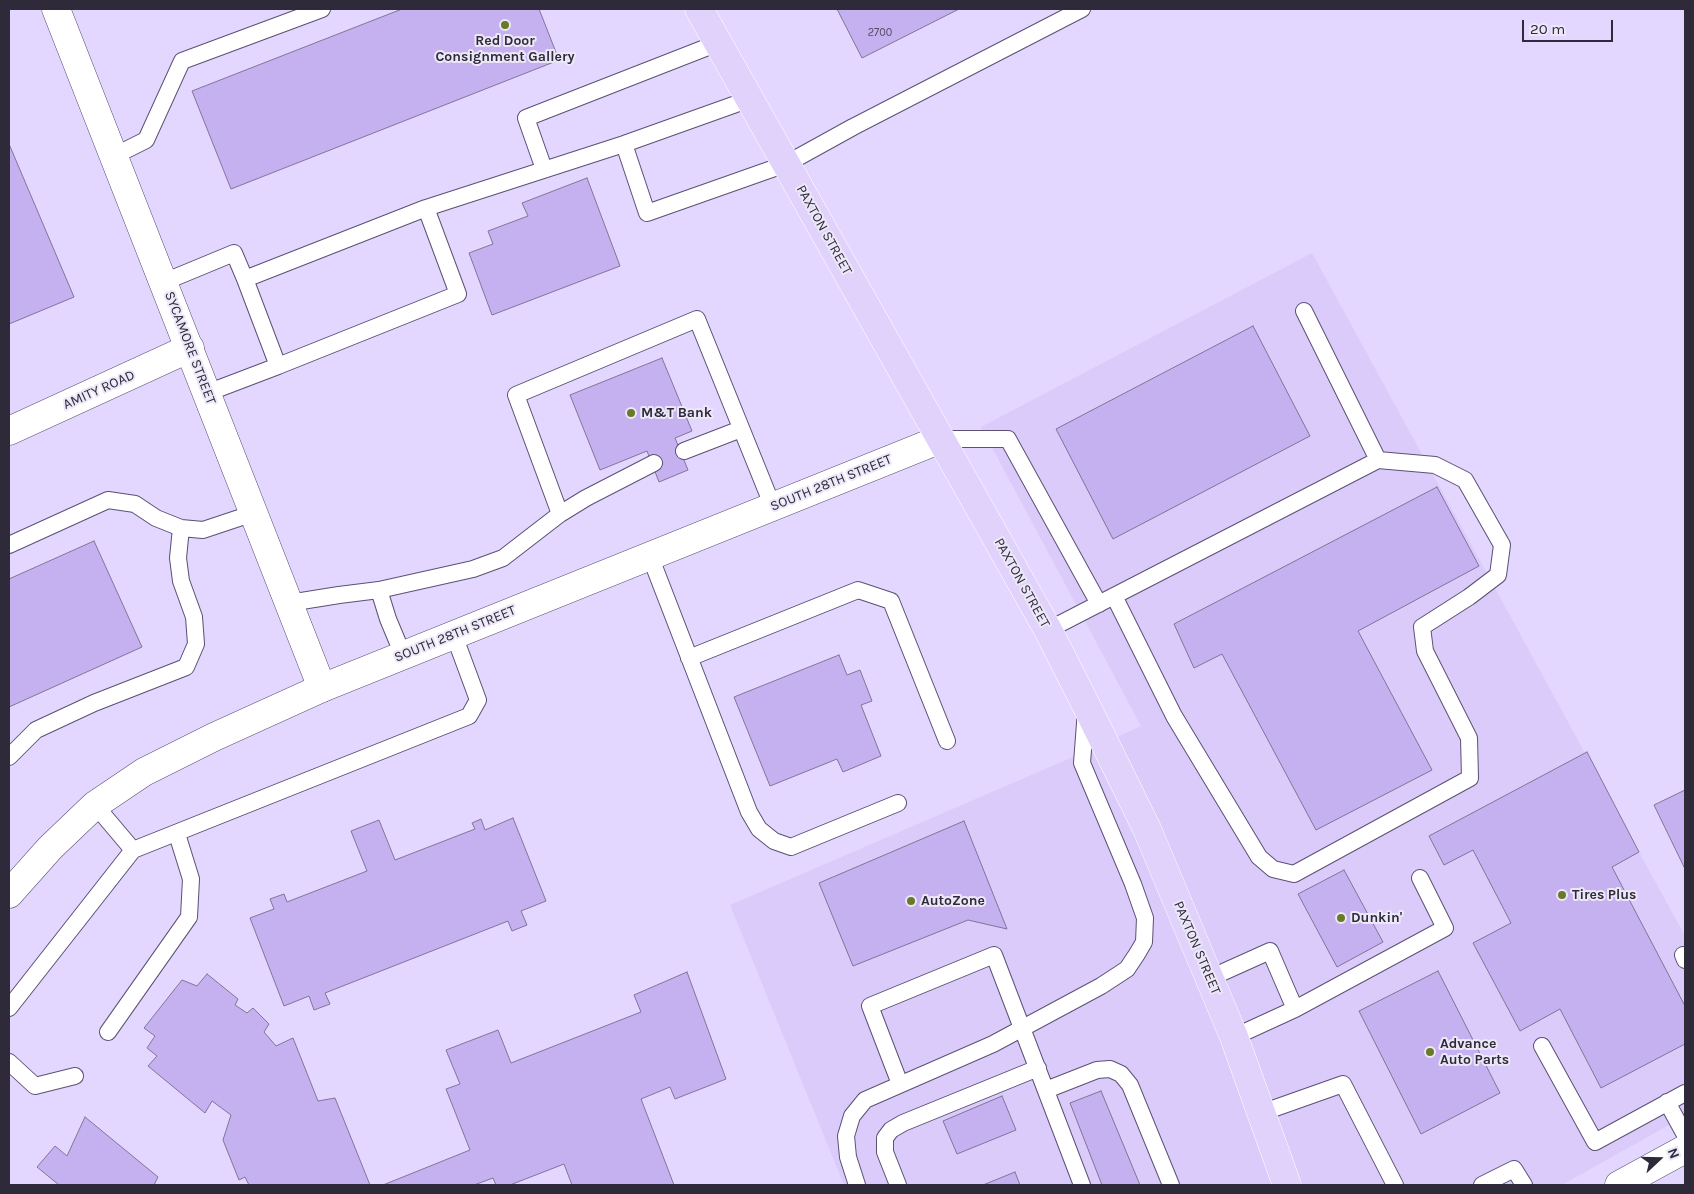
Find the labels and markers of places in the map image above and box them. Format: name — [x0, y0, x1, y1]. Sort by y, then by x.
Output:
marker: Red Door Consignment Gallery — [499, 19, 511, 31]
place label: Red Door Consignment Gallery — [435, 33, 575, 65]
place label: M&T Bank — [641, 405, 712, 421]
marker: M&T Bank — [625, 407, 637, 419]
place label: Tires Plus — [1572, 887, 1636, 903]
marker: Tires Plus — [1556, 889, 1568, 901]
place label: AutoZone — [921, 893, 985, 909]
marker: AutoZone — [905, 895, 917, 907]
place label: Dunkin' — [1351, 910, 1402, 926]
marker: Dunkin' — [1335, 912, 1347, 924]
place label: Advance Auto Parts — [1440, 1036, 1509, 1068]
marker: Advance Auto Parts — [1424, 1046, 1436, 1058]

